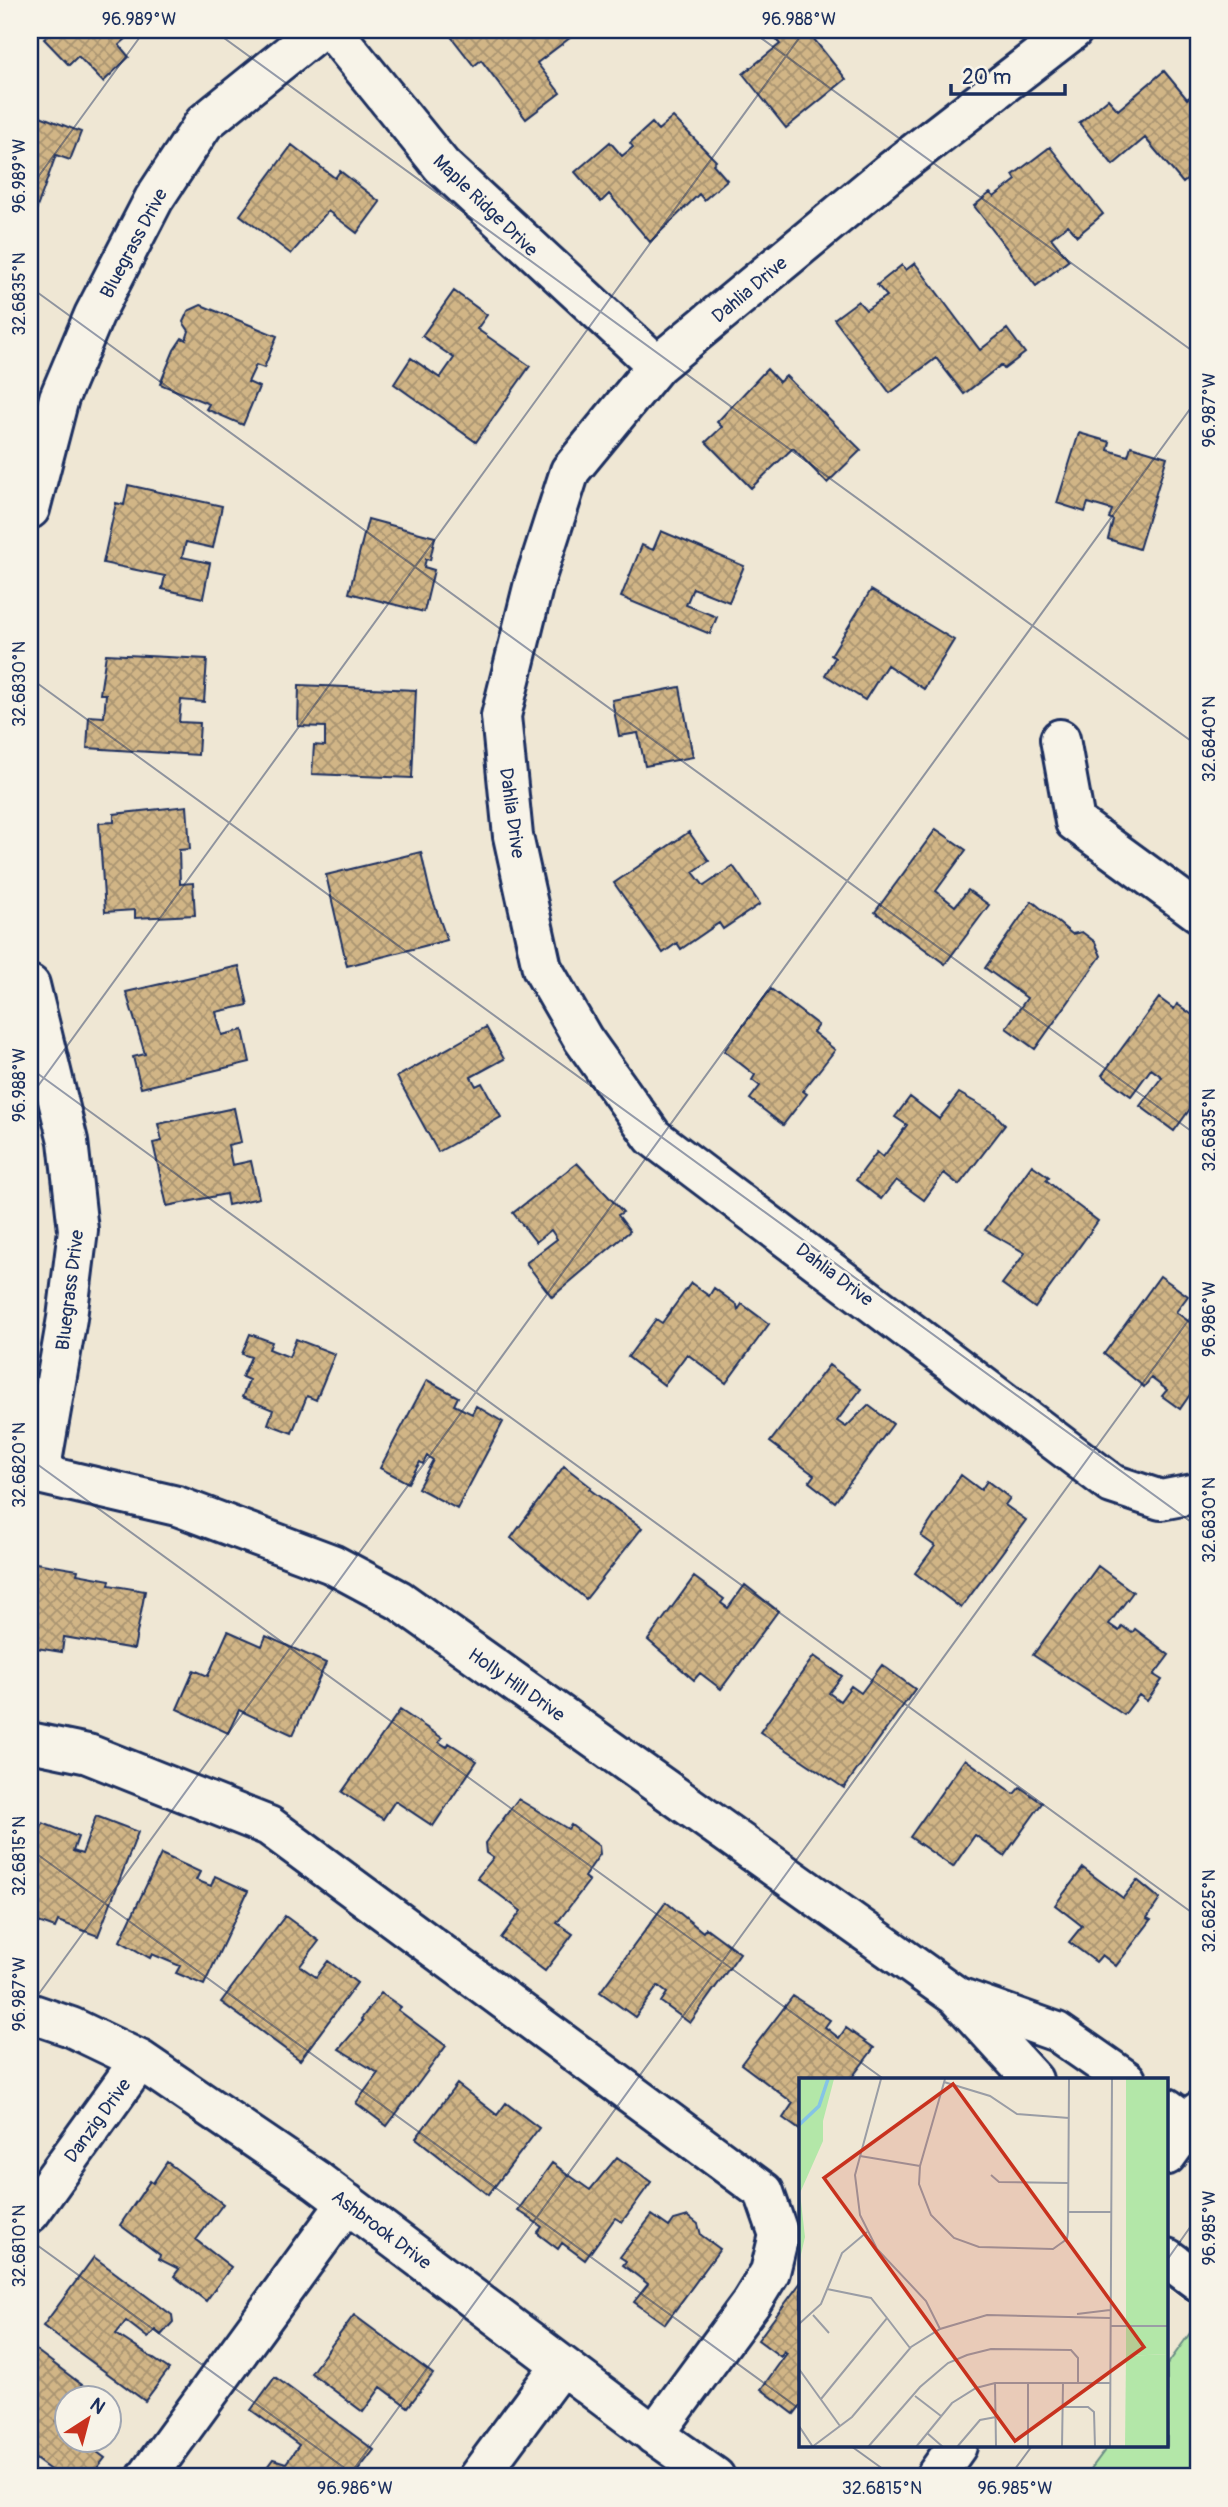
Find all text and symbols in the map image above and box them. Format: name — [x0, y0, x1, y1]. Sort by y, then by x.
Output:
text: 96.989°W — [102, 8, 176, 31]
text: 96.988°W — [762, 8, 836, 31]
scale bar — [951, 52, 1065, 96]
text: 20 m — [962, 64, 1011, 91]
text: 96.989°W — [8, 139, 31, 213]
street label: Maple Ridge Drive — [428, 150, 543, 262]
street label: Bluegrass Drive — [95, 184, 173, 303]
street label: Dahlia Drive — [707, 251, 793, 328]
text: 32.6835°N — [8, 252, 31, 336]
text: 96.987°W — [1198, 373, 1221, 447]
text: 32.6830°N — [8, 641, 31, 727]
text: 32.6840°N — [1198, 696, 1221, 782]
street label: Dahlia Drive — [494, 766, 530, 861]
text: 96.988°W — [8, 1048, 31, 1122]
text: 32.6835°N — [1198, 1088, 1221, 1172]
street label: Bluegrass Drive — [51, 1228, 89, 1352]
street label: Dahlia Drive — [791, 1238, 878, 1312]
text: 96.986°W — [1198, 1281, 1221, 1357]
text: 32.6820°N — [8, 1422, 31, 1508]
text: 32.6830°N — [1198, 1477, 1221, 1563]
street label: Holly Hill Drive — [463, 1643, 570, 1727]
text: 32.6815°N — [8, 1816, 31, 1896]
text: 32.6825°N — [1198, 1869, 1221, 1953]
text: 96.987°W — [8, 1957, 31, 2031]
street label: Danzig Drive — [59, 2073, 137, 2167]
inset map — [799, 2078, 1168, 2448]
street label: Ashbrook Drive — [327, 2185, 436, 2275]
text: 96.985°W — [1198, 2190, 1221, 2266]
text: 32.6810°N — [8, 2205, 31, 2287]
north arrow — [52, 2384, 122, 2454]
text: N — [85, 2393, 110, 2420]
text: 96.986°W — [317, 2477, 393, 2500]
text: 32.6815°N — [842, 2477, 922, 2500]
text: 96.985°W — [977, 2477, 1053, 2500]

